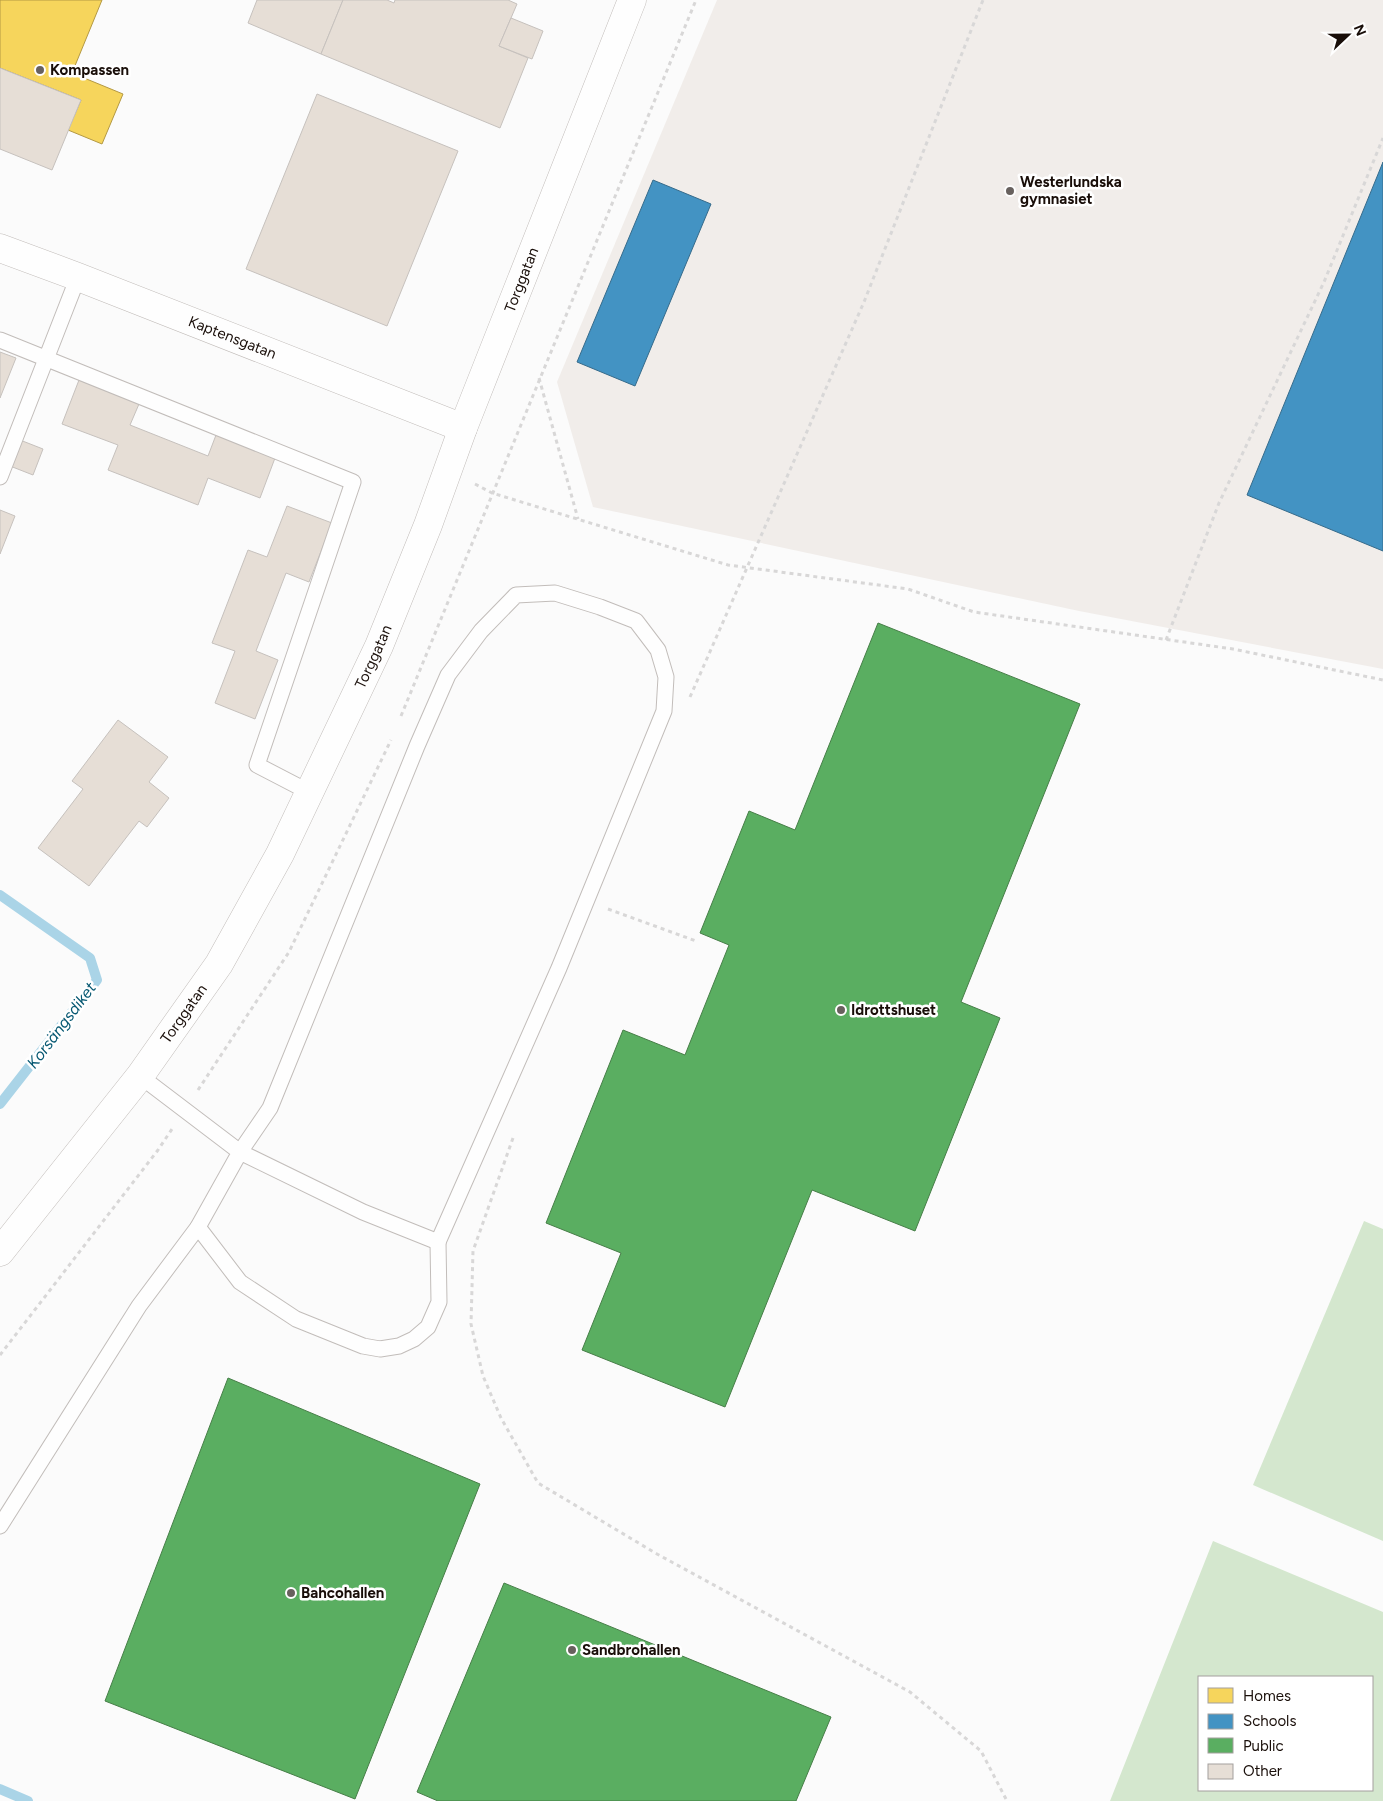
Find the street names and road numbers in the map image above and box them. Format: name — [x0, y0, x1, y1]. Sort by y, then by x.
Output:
street label: Torggatan — [501, 245, 542, 315]
street label: Kaptensgatan — [186, 312, 279, 363]
street label: Torggatan — [351, 622, 396, 692]
street label: Torggatan — [157, 981, 211, 1047]

